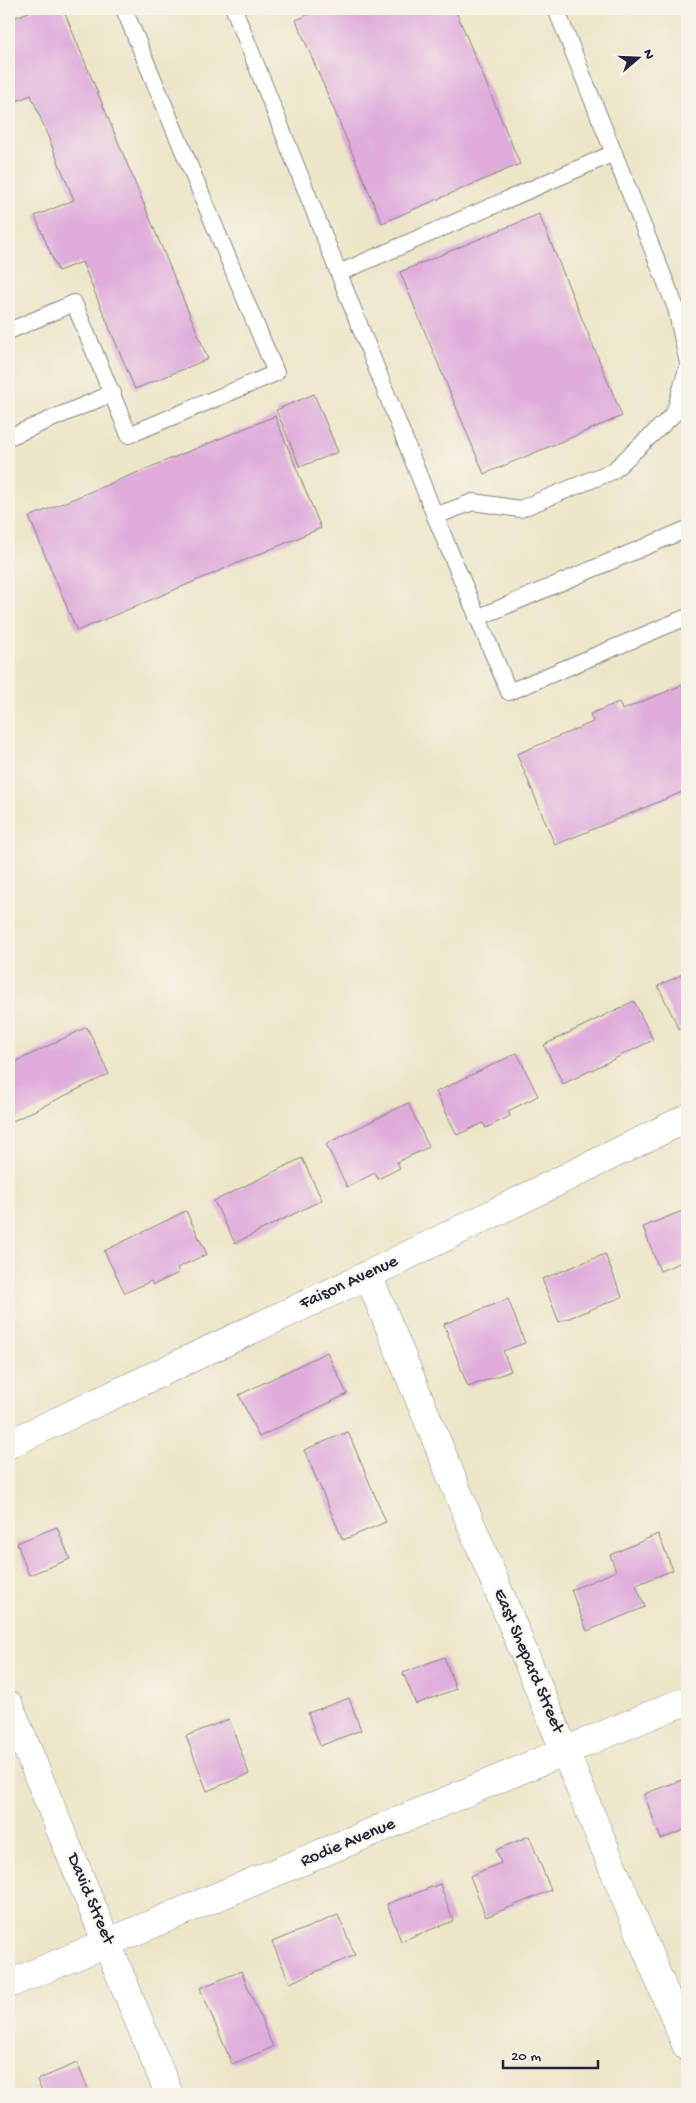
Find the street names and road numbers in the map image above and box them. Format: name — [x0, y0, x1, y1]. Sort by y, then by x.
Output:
street label: Faison Avenue — [296, 1251, 402, 1315]
street label: East Shepard Street — [488, 1586, 569, 1738]
street label: Rodie Avenue — [297, 1813, 399, 1872]
street label: David Street — [61, 1850, 119, 1949]

